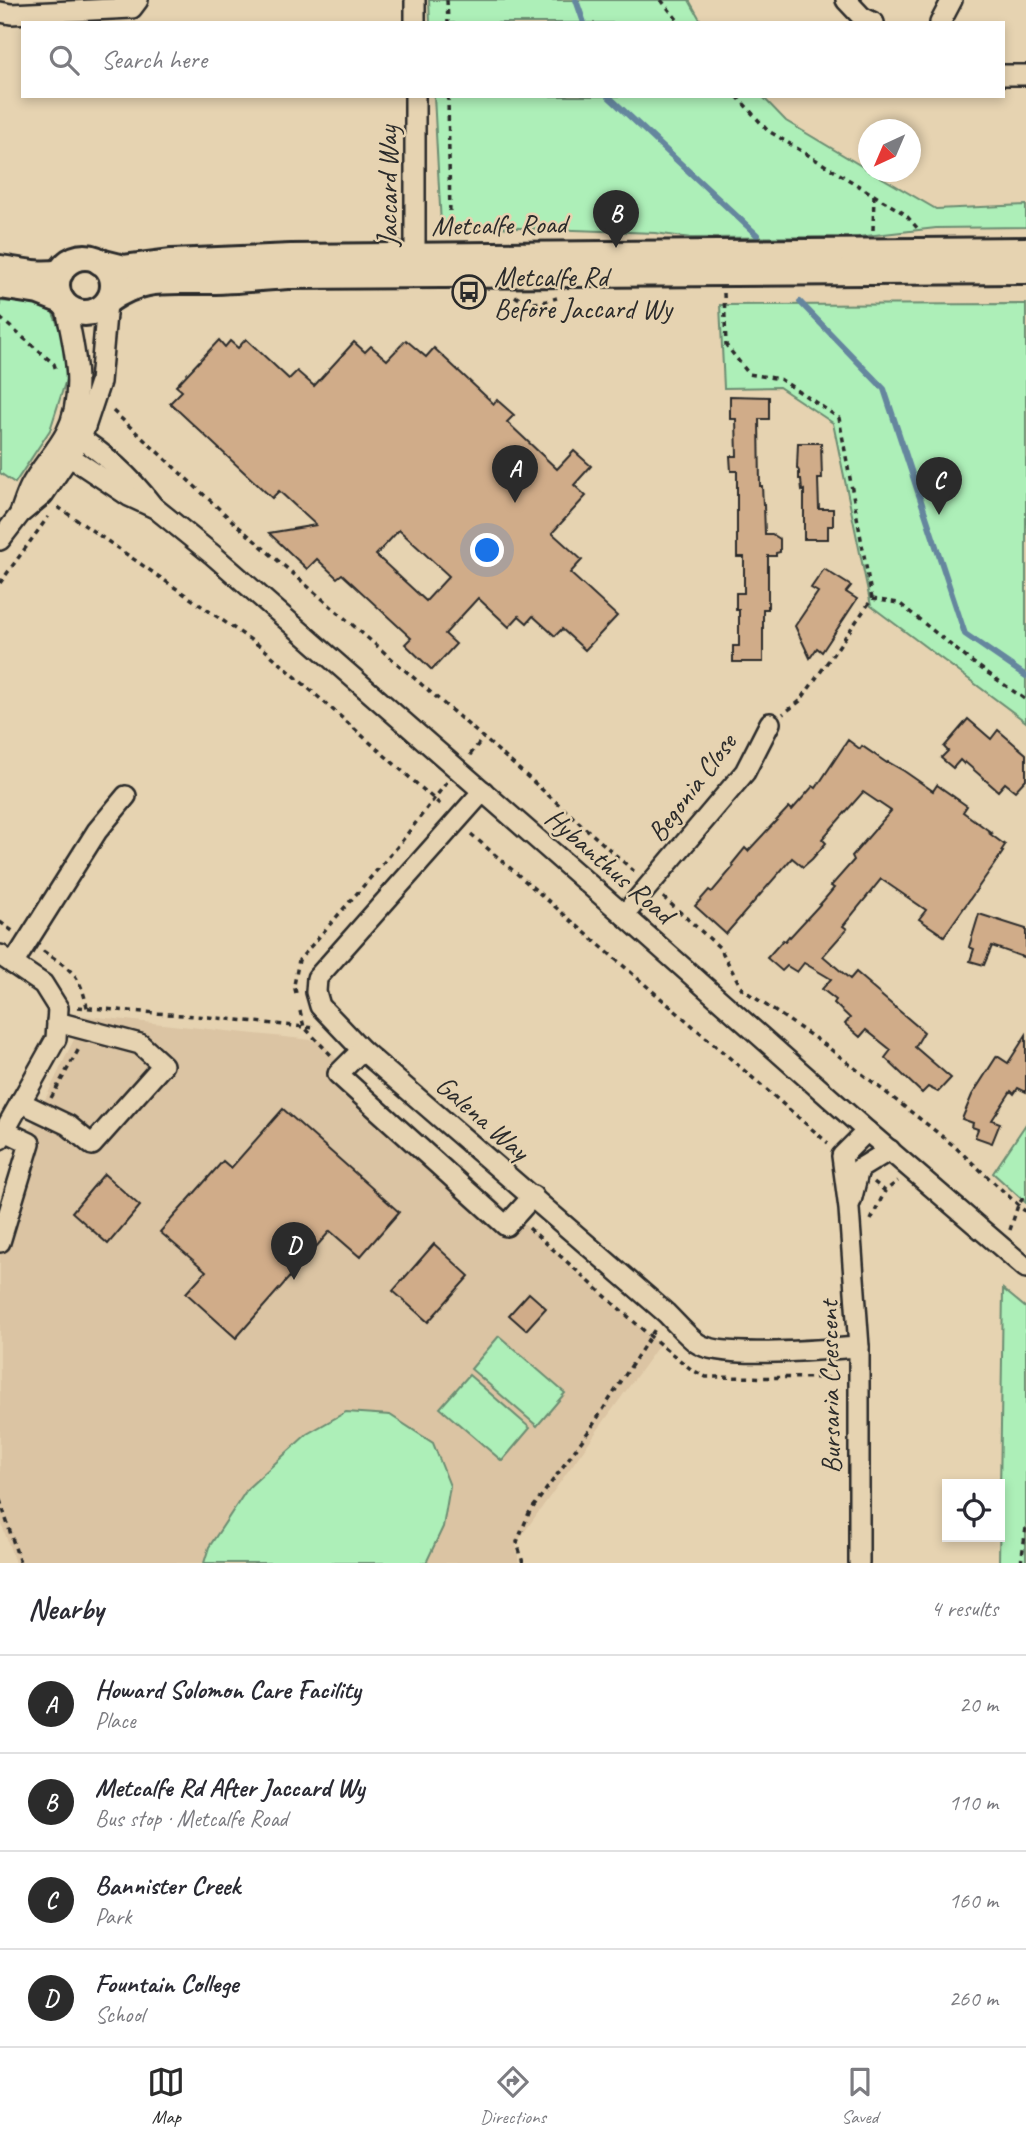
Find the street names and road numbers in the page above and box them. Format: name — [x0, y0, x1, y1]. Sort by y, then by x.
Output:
street label: Jaccard Way — [370, 123, 405, 248]
street label: Metcalfe Road — [431, 206, 571, 243]
street label: Begonia Close — [639, 725, 745, 848]
street label: Hybanthus Road — [538, 800, 684, 933]
street label: Galena Way — [429, 1067, 538, 1169]
street label: Bursaria Crescent — [810, 1297, 849, 1474]

